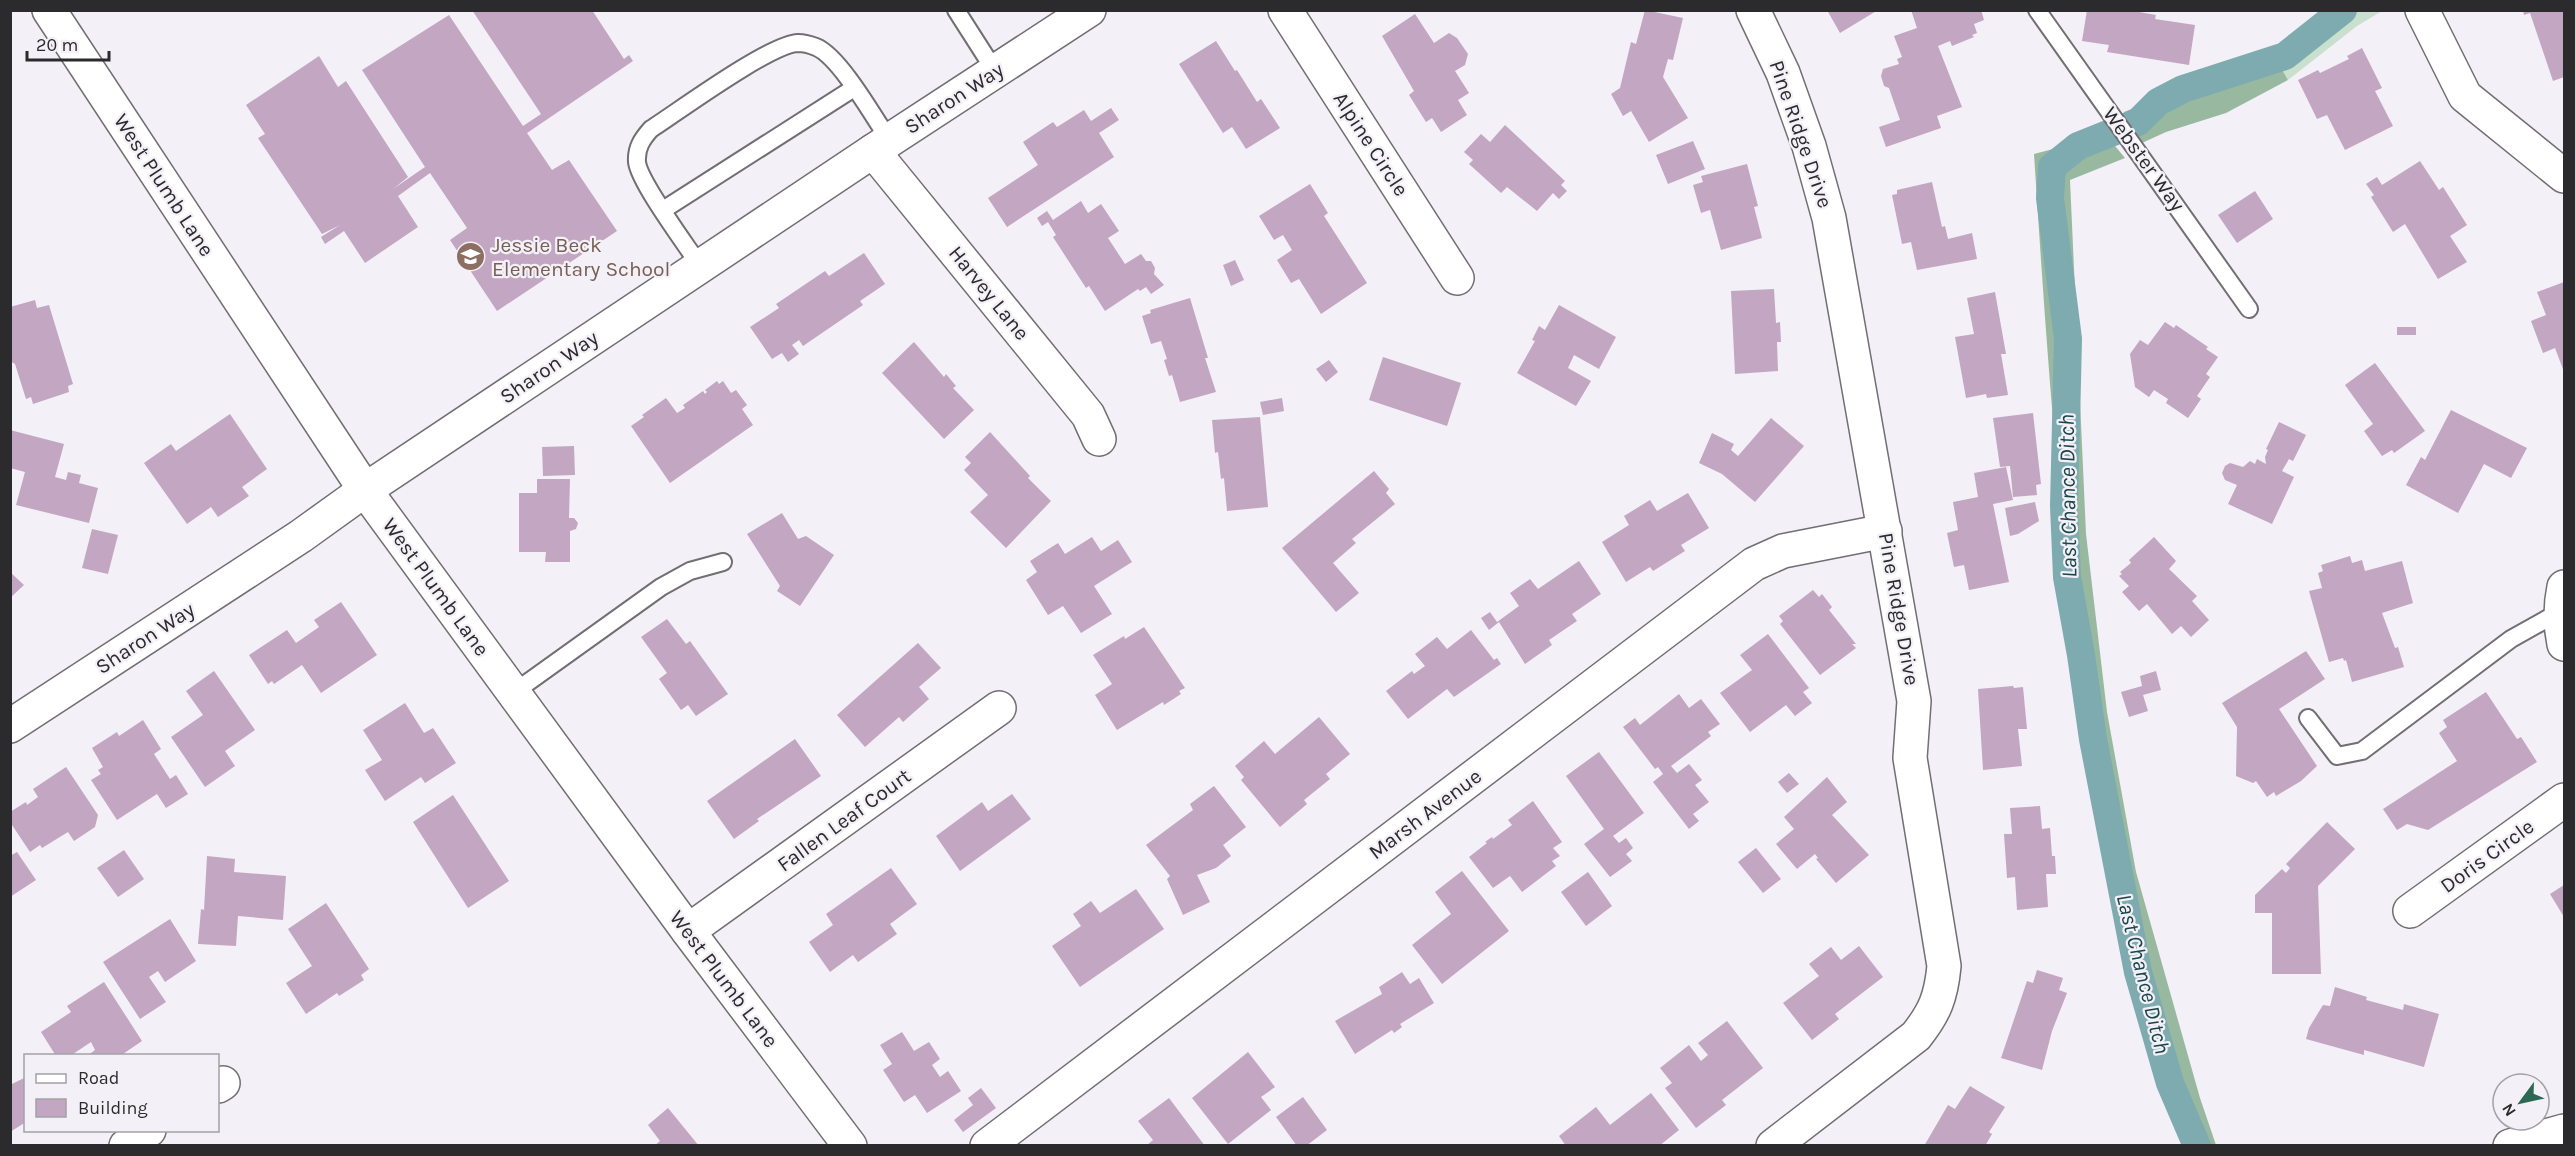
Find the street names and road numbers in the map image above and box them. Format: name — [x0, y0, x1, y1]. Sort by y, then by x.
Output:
street label: Sharon Way — [900, 57, 1008, 139]
street label: Pine Ridge Drive — [1764, 57, 1838, 211]
street label: Alpine Circle — [1328, 87, 1414, 201]
street label: Webster Way — [2098, 102, 2190, 216]
street label: West Plumb Lane — [109, 109, 219, 261]
street label: Harvey Lane — [944, 241, 1034, 345]
street label: Sharon Way — [495, 325, 603, 409]
street label: West Plumb Lane — [378, 513, 494, 661]
street label: Pine Ridge Drive — [1874, 531, 1924, 687]
street label: Sharon Way — [91, 597, 199, 679]
street label: Fallen Leaf Court — [773, 763, 916, 876]
street label: Marsh Avenue — [1364, 764, 1486, 864]
street label: Doris Circle — [2436, 814, 2538, 898]
street label: West Plumb Lane — [665, 906, 783, 1052]

